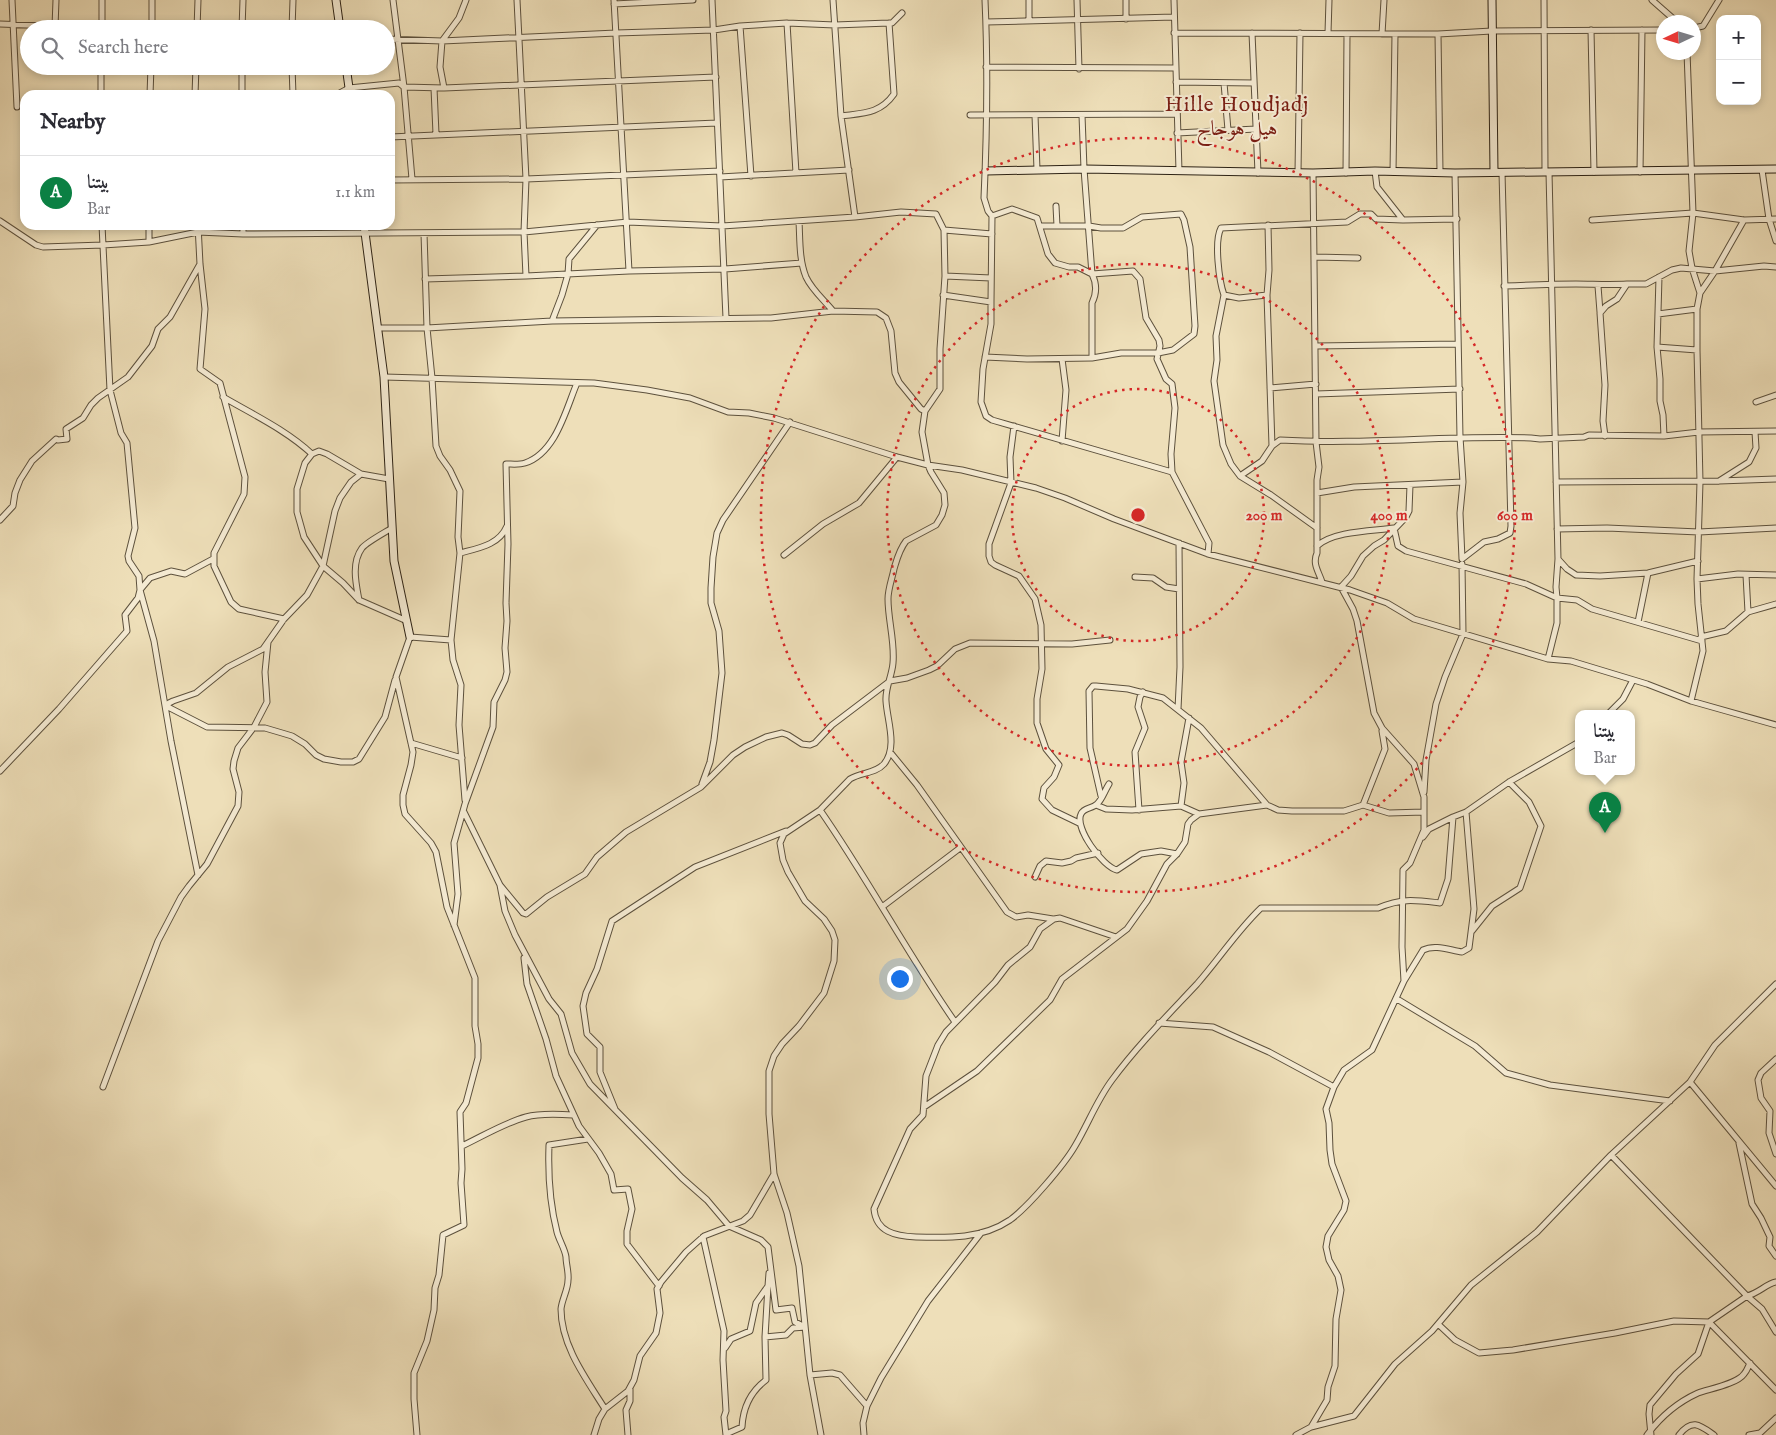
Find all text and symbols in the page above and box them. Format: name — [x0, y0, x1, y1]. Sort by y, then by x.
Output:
north arrow — [1656, 15, 1701, 60]
map controls — [1716, 15, 1761, 105]
button: + — [1716, 15, 1761, 60]
search box — [20, 20, 395, 75]
icon: search — [38, 34, 66, 62]
text: Search here — [78, 36, 169, 60]
button: − — [1716, 60, 1761, 105]
district label: Hille Houdjadj هيل هوجاج — [1165, 92, 1309, 147]
text: Nearby — [40, 109, 105, 136]
text: بيتنا — [87, 171, 110, 195]
text: A — [51, 183, 61, 203]
text: 1.1 km — [335, 183, 375, 203]
text: Bar — [87, 200, 110, 220]
centre of rings — [1129, 506, 1147, 524]
text: 200 m — [1246, 506, 1283, 525]
text: 400 m — [1371, 506, 1408, 525]
text: 600 m — [1497, 506, 1533, 525]
popup — [1575, 710, 1635, 775]
text: بيتنا — [1593, 720, 1616, 744]
text: Bar — [1593, 749, 1617, 769]
pin: A — [1589, 792, 1621, 833]
your location — [887, 966, 913, 992]

